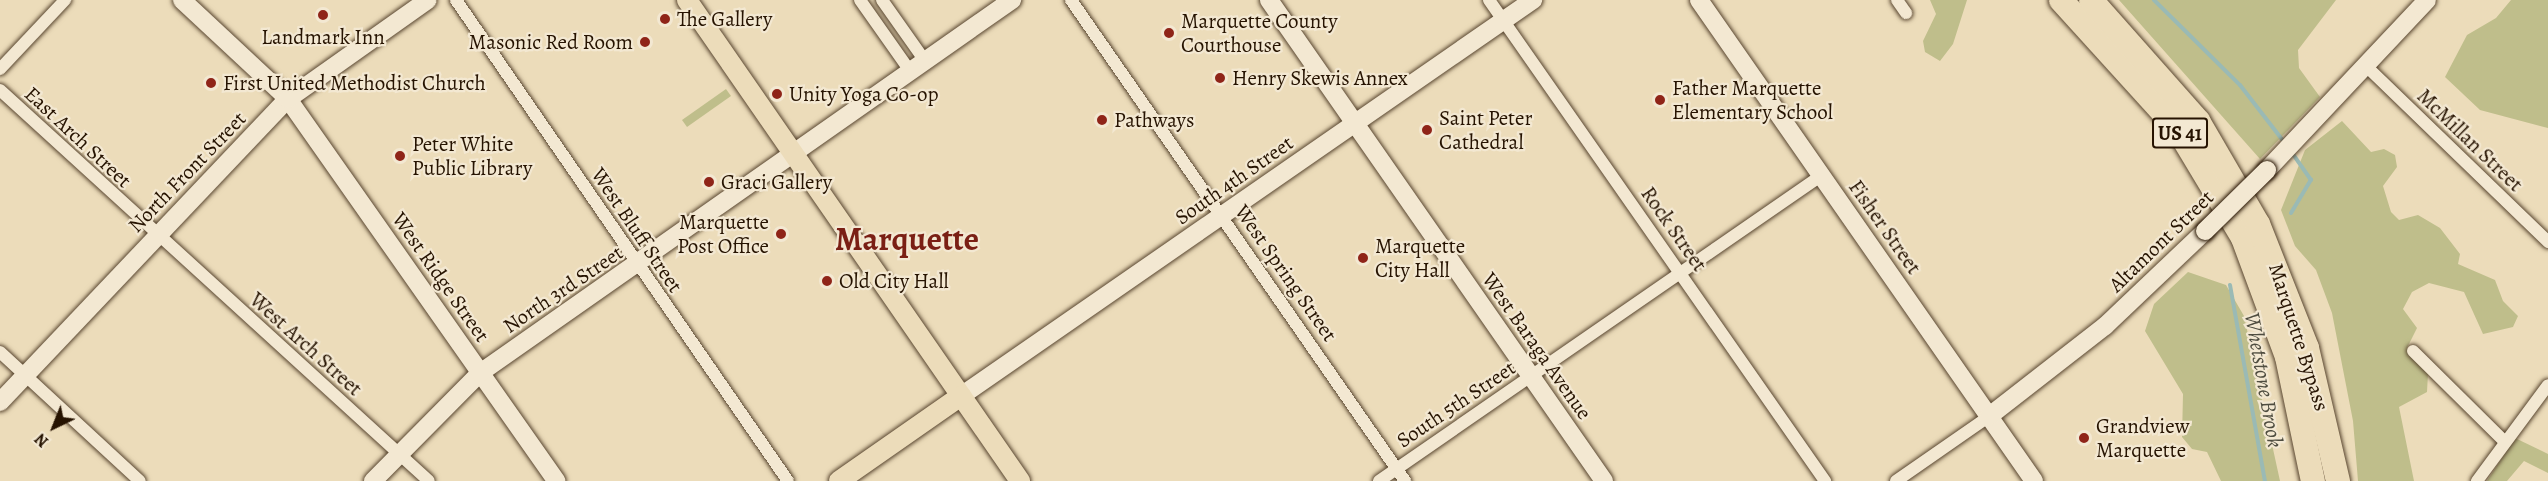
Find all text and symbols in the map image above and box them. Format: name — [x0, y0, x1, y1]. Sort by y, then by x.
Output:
place label: The Gallery — [677, 6, 772, 32]
marker: Landmark Inn — [316, 8, 330, 22]
place label: Marquette County Courthouse — [1181, 8, 1338, 58]
marker: The Gallery — [658, 12, 672, 26]
place label: Landmark Inn — [261, 24, 385, 50]
marker: Marquette County Courthouse — [1162, 26, 1176, 40]
place label: Masonic Red Room — [469, 29, 633, 55]
marker: Masonic Red Room — [638, 35, 652, 49]
place label: Henry Skewis Annex — [1232, 65, 1408, 91]
place label: First United Methodist Church — [223, 70, 486, 96]
marker: Henry Skewis Annex — [1213, 71, 1227, 85]
place label: Father Marquette Elementary School — [1672, 75, 1833, 125]
marker: First United Methodist Church — [204, 76, 218, 90]
street label: East Arch Street — [19, 81, 137, 193]
place label: Unity Yoga Co-op — [789, 81, 939, 107]
street label: McMillan Street — [2412, 83, 2528, 197]
marker: Unity Yoga Co-op — [770, 87, 784, 101]
marker: Father Marquette Elementary School — [1653, 93, 1667, 107]
place label: Saint Peter Cathedral — [1439, 105, 1532, 155]
street label: North Front Street — [123, 106, 251, 238]
place label: Pathways — [1114, 107, 1194, 133]
marker: Pathways — [1095, 113, 1109, 127]
road number: US 41 — [2152, 116, 2208, 150]
marker: Saint Peter Cathedral — [1420, 123, 1434, 137]
street label: South 4th Street — [1170, 130, 1298, 230]
place label: Peter White Public Library — [412, 131, 532, 181]
marker: Peter White Public Library — [393, 149, 407, 163]
street label: West Bluff Street — [586, 163, 688, 297]
place label: Graci Gallery — [721, 169, 832, 195]
marker: Graci Gallery — [702, 175, 716, 189]
street label: Fisher Street — [1843, 175, 1927, 279]
street label: Rock Street — [1636, 182, 1712, 276]
street label: Altamont Street — [2103, 185, 2219, 297]
street label: West Spring Street — [1230, 200, 1342, 346]
street label: West Ridge Street — [387, 207, 495, 347]
place label: Marquette Post Office — [677, 209, 769, 259]
district label: Marquette — [835, 219, 979, 259]
marker: Marquette Post Office — [774, 227, 788, 241]
place label: Marquette City Hall — [1375, 233, 1465, 283]
street label: North 3rd Street — [498, 240, 628, 338]
marker: Marquette City Hall — [1356, 251, 1370, 265]
street label: Marquette Bypass — [2263, 260, 2335, 414]
place label: Old City Hall — [839, 268, 949, 294]
street label: West Baraga Avenue — [1477, 268, 1597, 424]
marker: Old City Hall — [820, 274, 834, 288]
street label: West Arch Street — [245, 287, 367, 401]
water label: Whetstone Brook — [2238, 310, 2288, 450]
street label: South 5th Street — [1392, 355, 1520, 453]
north arrow — [24, 397, 84, 457]
place label: Grandview Marquette — [2096, 413, 2189, 463]
text: N — [30, 428, 53, 452]
marker: Grandview Marquette — [2077, 431, 2091, 445]

